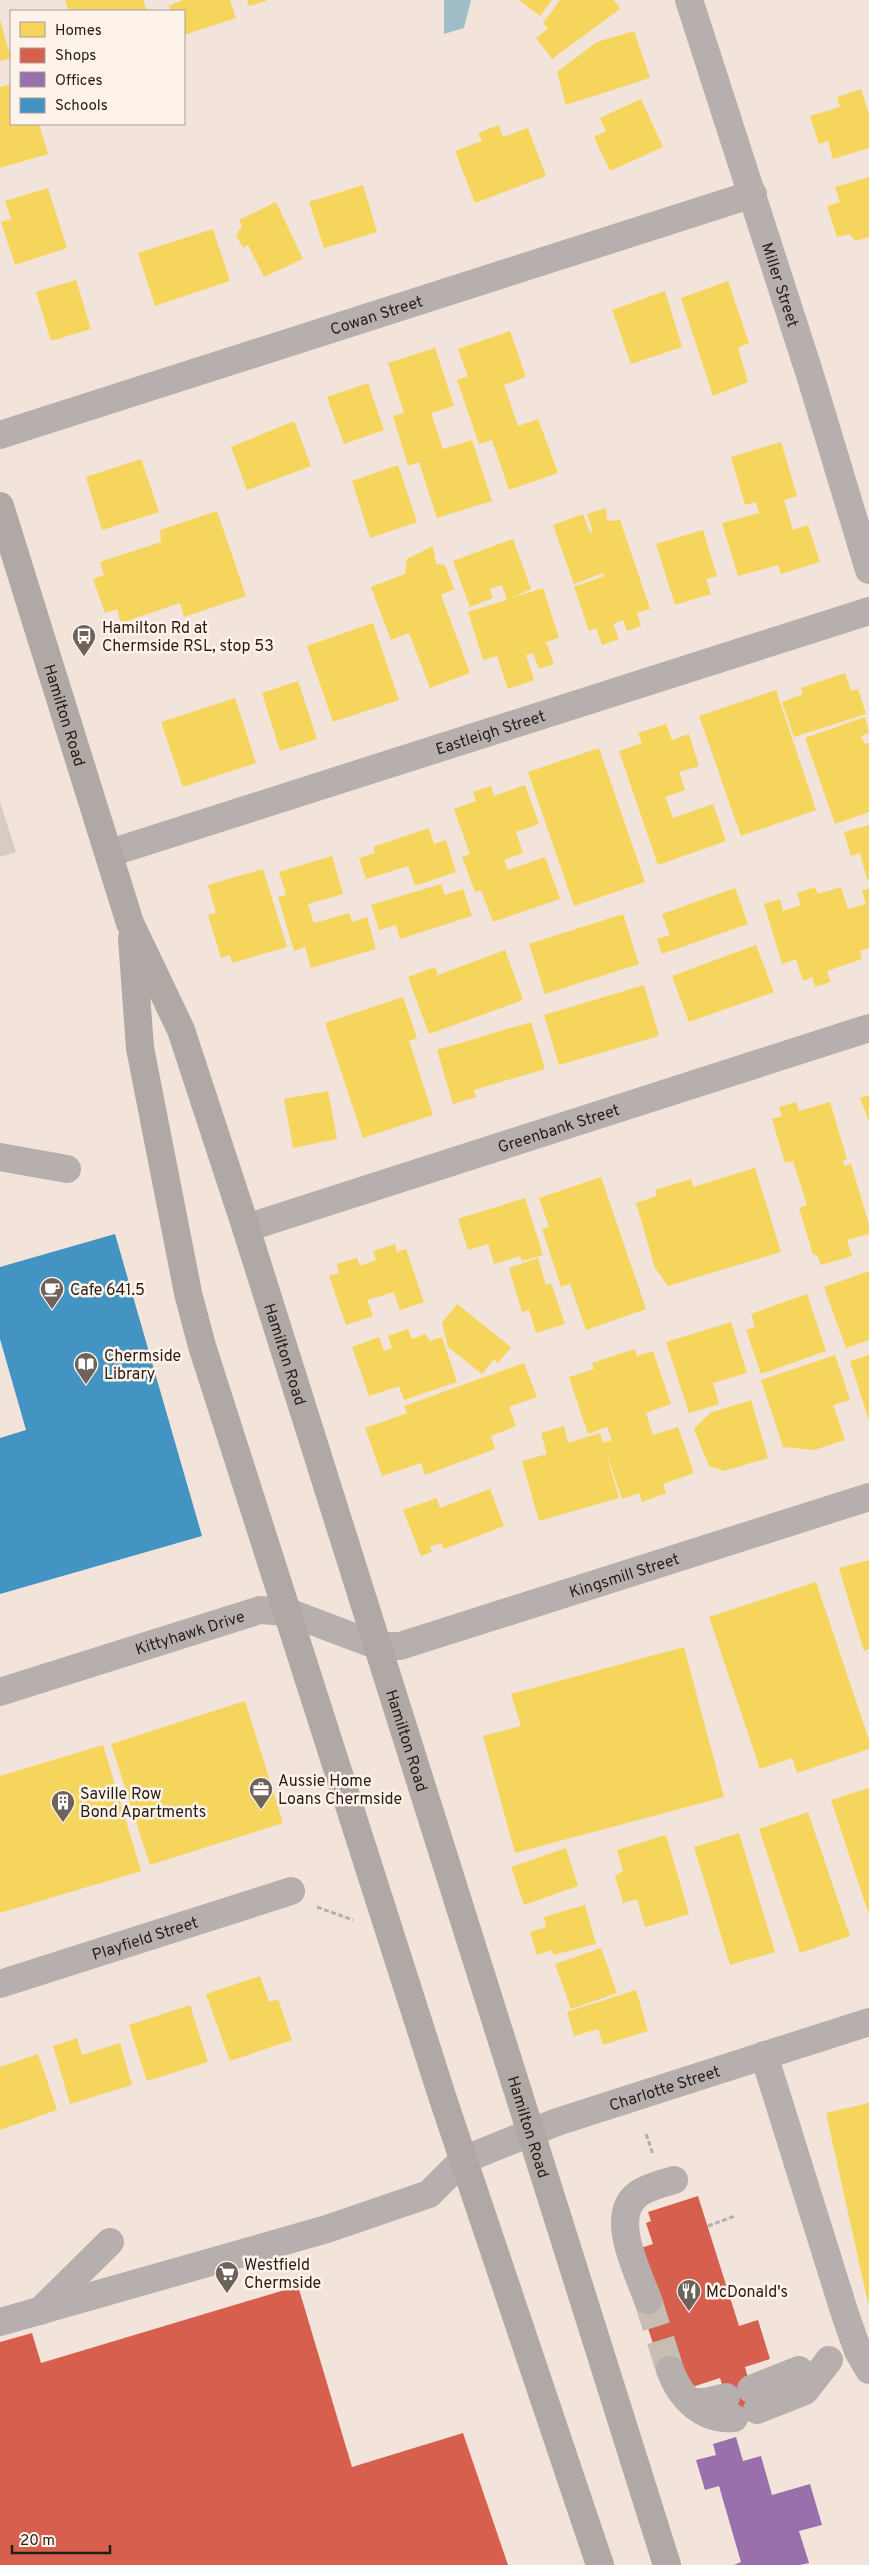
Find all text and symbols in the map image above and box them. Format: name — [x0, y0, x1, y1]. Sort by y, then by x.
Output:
legend — [10, 10, 185, 125]
text: Homes — [55, 22, 102, 41]
text: Shops — [55, 47, 96, 66]
text: Offices — [55, 72, 102, 91]
text: Schools — [55, 97, 108, 116]
street label: Miller Street — [756, 240, 802, 330]
street label: Cowan Street — [328, 292, 426, 341]
place label: Hamilton Rd at Chermside RSL, stop 53 — [102, 619, 274, 657]
bus stop icon: Hamilton Rd at Chermside RSL, stop 53 — [71, 623, 97, 657]
street label: Hamilton Road — [38, 662, 89, 769]
street label: Eastleigh Street — [433, 707, 548, 761]
street label: Greenbank Street — [495, 1101, 622, 1159]
cafe icon: Cafe 641.5 — [39, 1276, 65, 1310]
place label: Cafe 641.5 — [70, 1281, 145, 1301]
street label: Hamilton Road — [258, 1301, 309, 1408]
place label: Chermside Library — [104, 1347, 181, 1385]
library icon: Chermside Library — [73, 1351, 99, 1385]
street label: Kingsmill Street — [567, 1550, 682, 1604]
street label: Kittyhawk Drive — [133, 1607, 248, 1661]
street label: Hamilton Road — [380, 1688, 431, 1795]
place label: Aussie Home Loans Chermside — [278, 1772, 402, 1810]
office icon: Aussie Home Loans Chermside — [248, 1776, 274, 1810]
place label: Saville Row Bond Apartments — [80, 1785, 206, 1823]
building icon: Saville Row Bond Apartments — [50, 1789, 76, 1823]
street label: Playfield Street — [90, 1913, 201, 1966]
street label: Charlotte Street — [607, 2062, 723, 2117]
street label: Hamilton Road — [502, 2074, 553, 2181]
place label: Westfield Chermside — [244, 2256, 321, 2294]
supermarket icon: Westfield Chermside — [214, 2260, 240, 2294]
restaurant icon: McDonald's — [676, 2278, 702, 2312]
place label: McDonald's — [706, 2283, 788, 2303]
scale bar — [12, 2522, 110, 2554]
text: 20 m — [20, 2532, 55, 2551]

